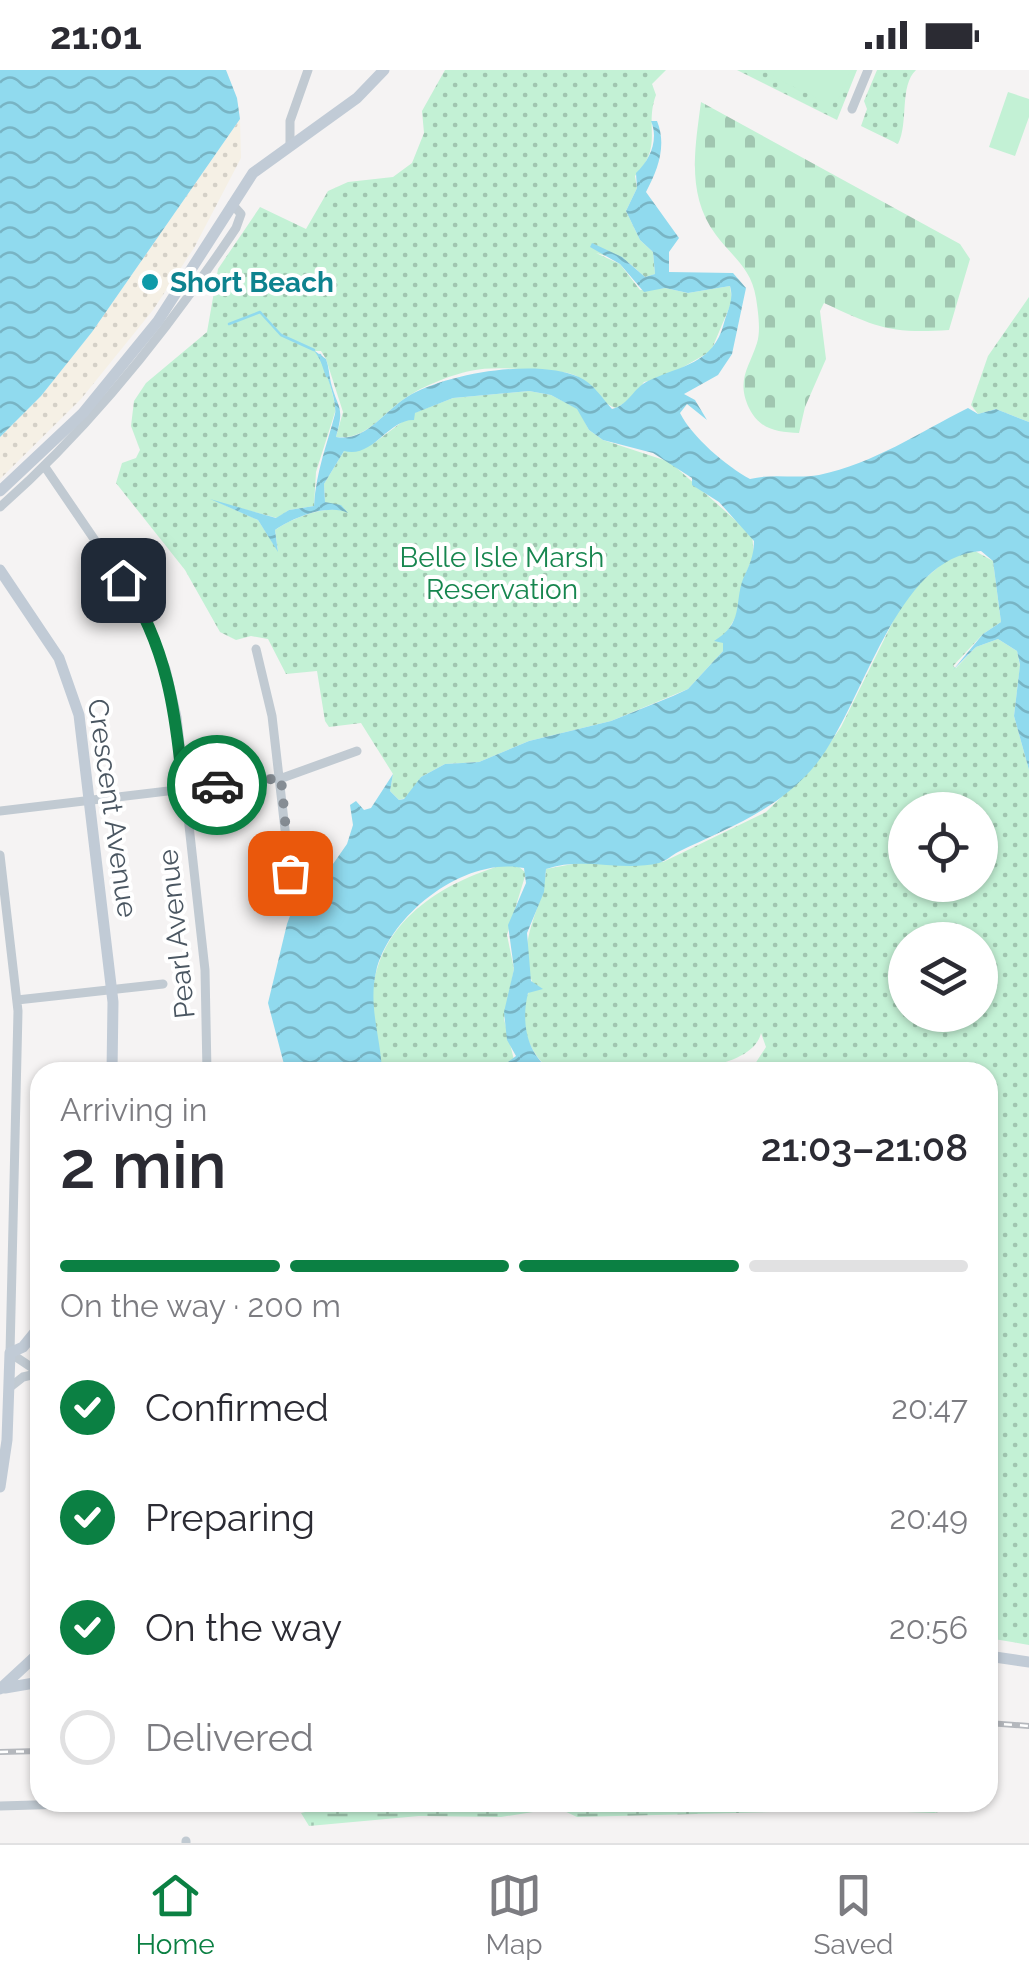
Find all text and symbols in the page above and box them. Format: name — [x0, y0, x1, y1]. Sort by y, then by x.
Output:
text: 21:01 — [50, 13, 142, 58]
place label: Short Beach — [170, 266, 334, 299]
marker: Short Beach — [139, 271, 161, 293]
pin — [81, 538, 166, 623]
park label: Belle Isle Marsh Reservation — [400, 541, 604, 606]
icon: home — [96, 553, 151, 608]
street label: Crescent Avenue — [81, 697, 144, 919]
courier — [167, 735, 267, 835]
icon: car — [190, 758, 245, 813]
map controls — [888, 792, 998, 1032]
button: locate — [888, 792, 998, 902]
pin — [248, 831, 333, 916]
icon: bag — [263, 846, 318, 901]
street label: Pearl Avenue — [151, 848, 202, 1020]
button: layers — [888, 922, 998, 1032]
text: Arriving in — [60, 1091, 207, 1128]
text: 21:03–21:08 — [761, 1125, 968, 1170]
text: 2 min — [60, 1127, 227, 1203]
text: On the way · 200 m — [60, 1287, 341, 1324]
icon: check — [60, 1380, 115, 1435]
text: Confirmed — [145, 1385, 329, 1430]
text: 20:47 — [891, 1389, 968, 1426]
icon: check — [60, 1490, 115, 1545]
text: Preparing — [145, 1495, 315, 1540]
text: 20:49 — [890, 1499, 968, 1536]
icon: check — [60, 1600, 115, 1655]
text: On the way — [145, 1605, 342, 1650]
text: 20:56 — [889, 1609, 968, 1646]
text: Delivered — [145, 1715, 314, 1760]
tab: Home — [135, 1868, 215, 1961]
tab: Map — [486, 1868, 543, 1961]
tab: Saved — [813, 1868, 894, 1961]

